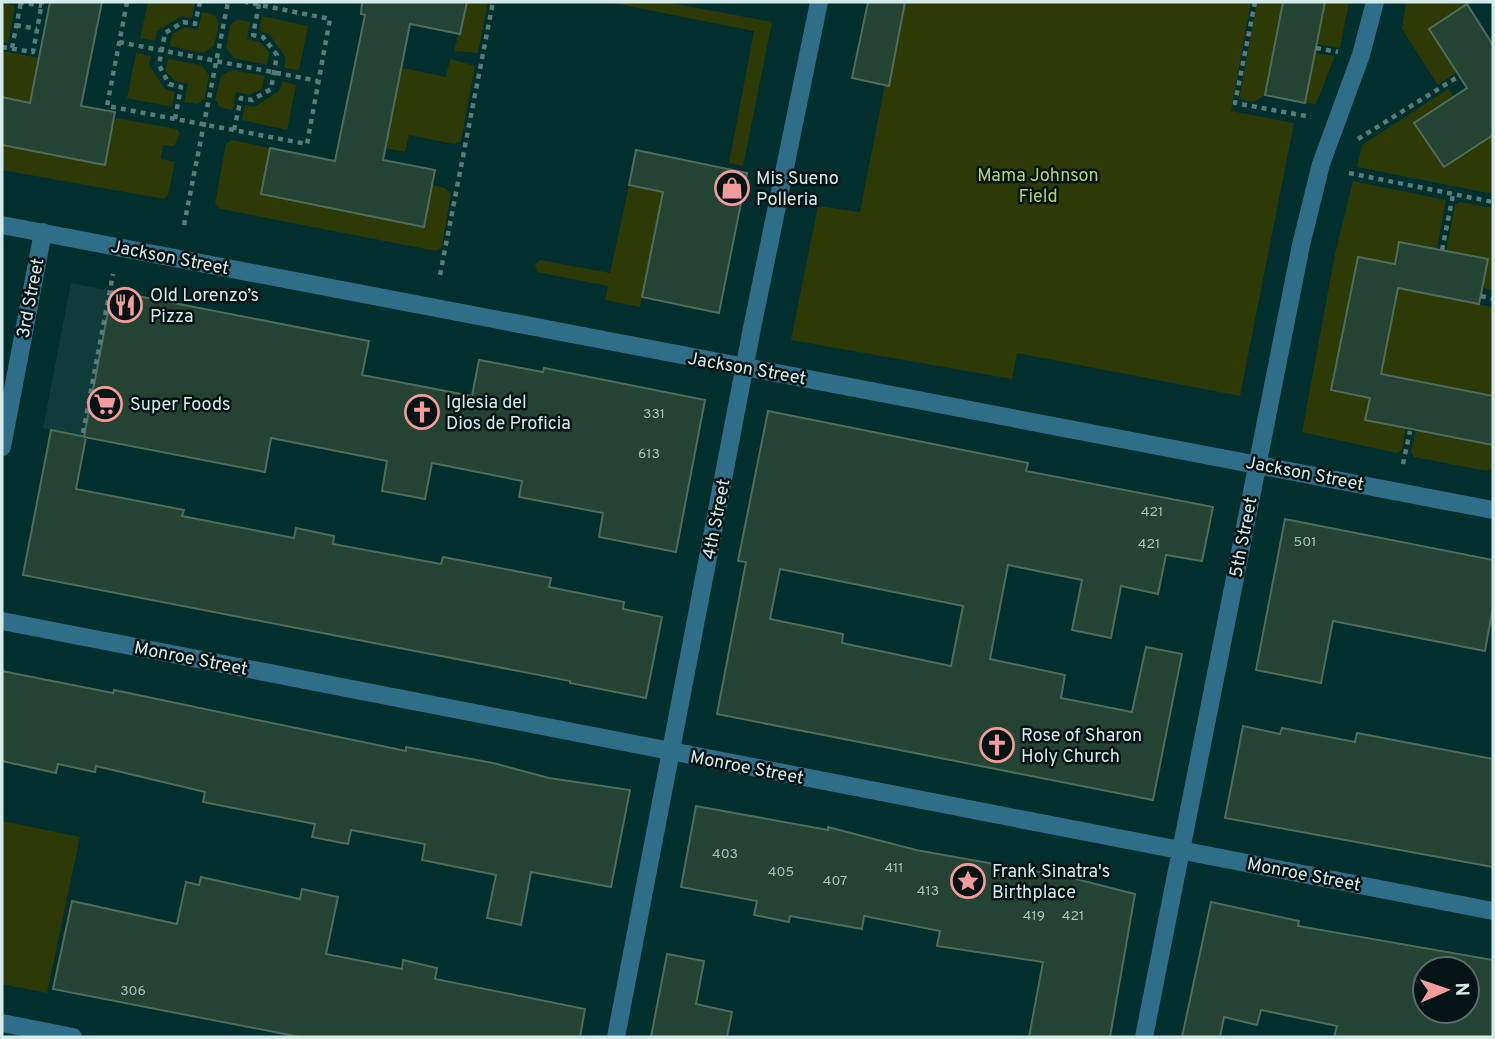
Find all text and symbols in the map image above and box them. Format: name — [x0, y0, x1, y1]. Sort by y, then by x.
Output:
park label: Mama Johnson Field — [977, 165, 1099, 209]
place label: Mis Sueno Polleria — [756, 168, 839, 212]
shop icon: Mis Sueno Polleria — [713, 169, 751, 207]
street label: Jackson Street — [109, 236, 231, 281]
street label: 3rd Street — [12, 256, 51, 340]
place label: Old Lorenzo’s Pizza — [150, 285, 259, 329]
restaurant icon: Old Lorenzo’s Pizza — [106, 286, 144, 324]
street label: Jackson Street — [686, 348, 808, 391]
supermarket icon: Super Foods — [86, 385, 124, 423]
place label: Iglesia del Dios de Proficia — [446, 392, 571, 436]
church icon: Iglesia del Dios de Proficia — [403, 393, 441, 431]
place label: Super Foods — [130, 394, 231, 417]
house number: 331 — [643, 406, 665, 423]
house number: 613 — [638, 446, 660, 463]
street label: Jackson Street — [1244, 452, 1366, 497]
street label: 4th Street — [698, 477, 737, 562]
street label: 5th Street — [1225, 495, 1264, 580]
house number: 421 — [1141, 504, 1163, 521]
house number: 501 — [1294, 534, 1316, 551]
house number: 421 — [1138, 536, 1160, 553]
street label: Monroe Street — [132, 637, 249, 682]
place label: Rose of Sharon Holy Church — [1021, 725, 1142, 769]
church icon: Rose of Sharon Holy Church — [978, 726, 1016, 764]
street label: Monroe Street — [688, 746, 805, 791]
house number: 403 — [712, 846, 738, 863]
street label: Monroe Street — [1245, 853, 1362, 898]
house number: 411 — [884, 860, 904, 877]
place label: Frank Sinatra's Birthplace — [992, 861, 1110, 905]
place icon: Frank Sinatra's Birthplace — [949, 862, 987, 900]
house number: 405 — [768, 864, 794, 881]
house number: 407 — [823, 873, 847, 890]
house number: 413 — [917, 883, 939, 900]
house number: 419 — [1023, 908, 1045, 925]
house number: 421 — [1062, 908, 1084, 925]
north arrow — [1411, 955, 1481, 1025]
text: N — [1449, 982, 1473, 997]
house number: 306 — [120, 983, 146, 1000]

